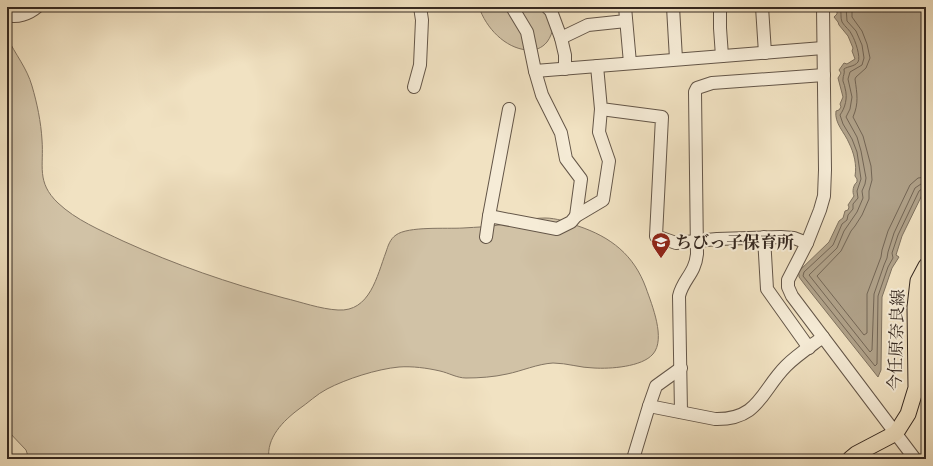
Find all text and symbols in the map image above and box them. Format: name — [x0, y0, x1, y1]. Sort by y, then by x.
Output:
school or university icon: ちびっ子保育所 — [650, 231, 672, 259]
place label: ちびっ子保育所 — [675, 232, 794, 256]
street label: 今任原奈良線 — [884, 289, 912, 391]

